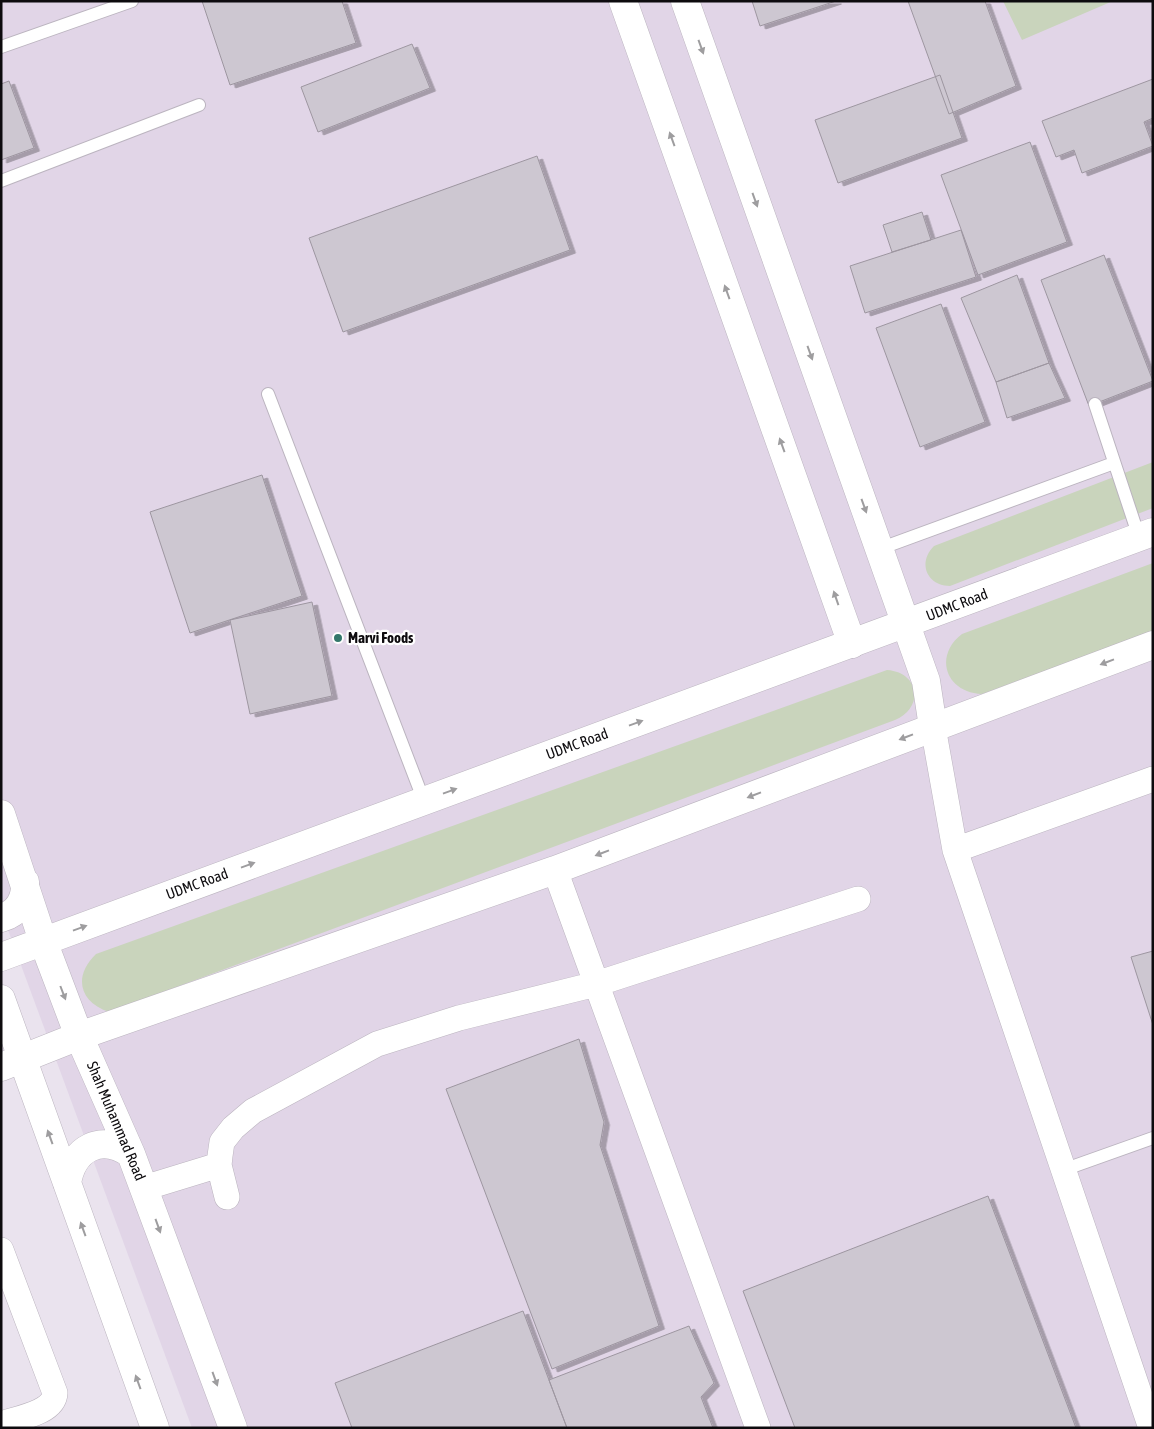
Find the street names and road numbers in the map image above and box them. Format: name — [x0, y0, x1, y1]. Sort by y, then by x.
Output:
street label: UDMC Road — [924, 585, 990, 624]
street label: UDMC Road — [543, 724, 610, 763]
street label: UDMC Road — [163, 864, 230, 903]
street label: Shah Muhammad Road — [84, 1059, 149, 1183]

